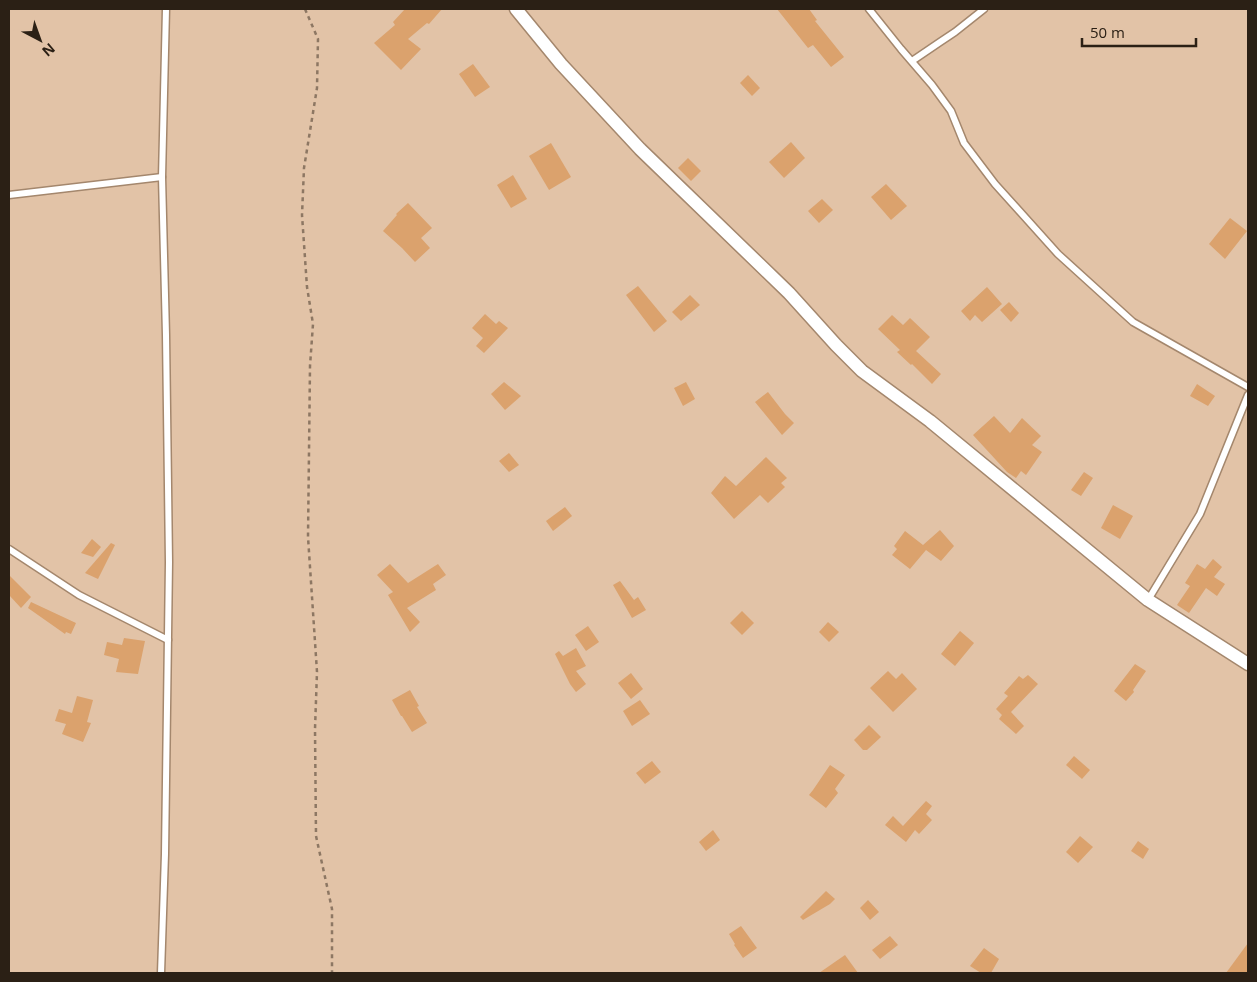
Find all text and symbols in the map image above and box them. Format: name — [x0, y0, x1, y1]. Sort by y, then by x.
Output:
north arrow — [15, 15, 65, 65]
scale bar — [1082, 15, 1196, 47]
text: 50 m — [1090, 22, 1125, 42]
text: N — [38, 39, 59, 61]

